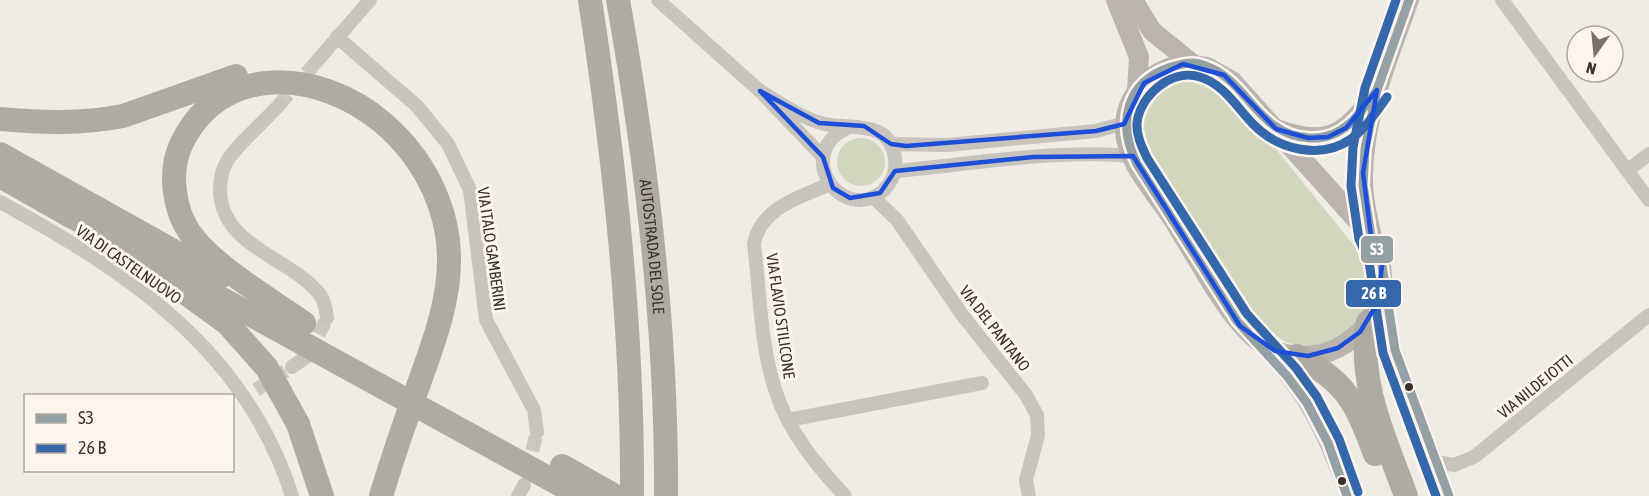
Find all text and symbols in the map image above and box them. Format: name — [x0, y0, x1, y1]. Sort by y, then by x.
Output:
north arrow — [1565, 24, 1625, 84]
text: N — [1584, 59, 1598, 78]
street label: AUTOSTRADA DEL SOLE — [637, 178, 668, 315]
street label: VIA ITALO GAMBERINI — [474, 186, 510, 312]
street label: VIA DI CASTELNUOVO — [73, 221, 185, 307]
line badge: S3 — [1360, 235, 1394, 264]
text: S3 — [1370, 240, 1384, 258]
street label: VIA FLAVIO STILICONE — [763, 252, 799, 380]
line badge: 26 B — [1345, 279, 1402, 308]
street label: VIA DEL PANTANO — [956, 282, 1034, 374]
text: 26 B — [1362, 284, 1387, 302]
street label: VIA NILDE IOTTI — [1494, 350, 1576, 422]
unlabelled marker — [1403, 381, 1415, 393]
legend — [24, 394, 234, 472]
text: S3 — [78, 407, 94, 428]
text: 26 B — [78, 437, 106, 458]
unlabelled marker — [1336, 475, 1348, 487]

